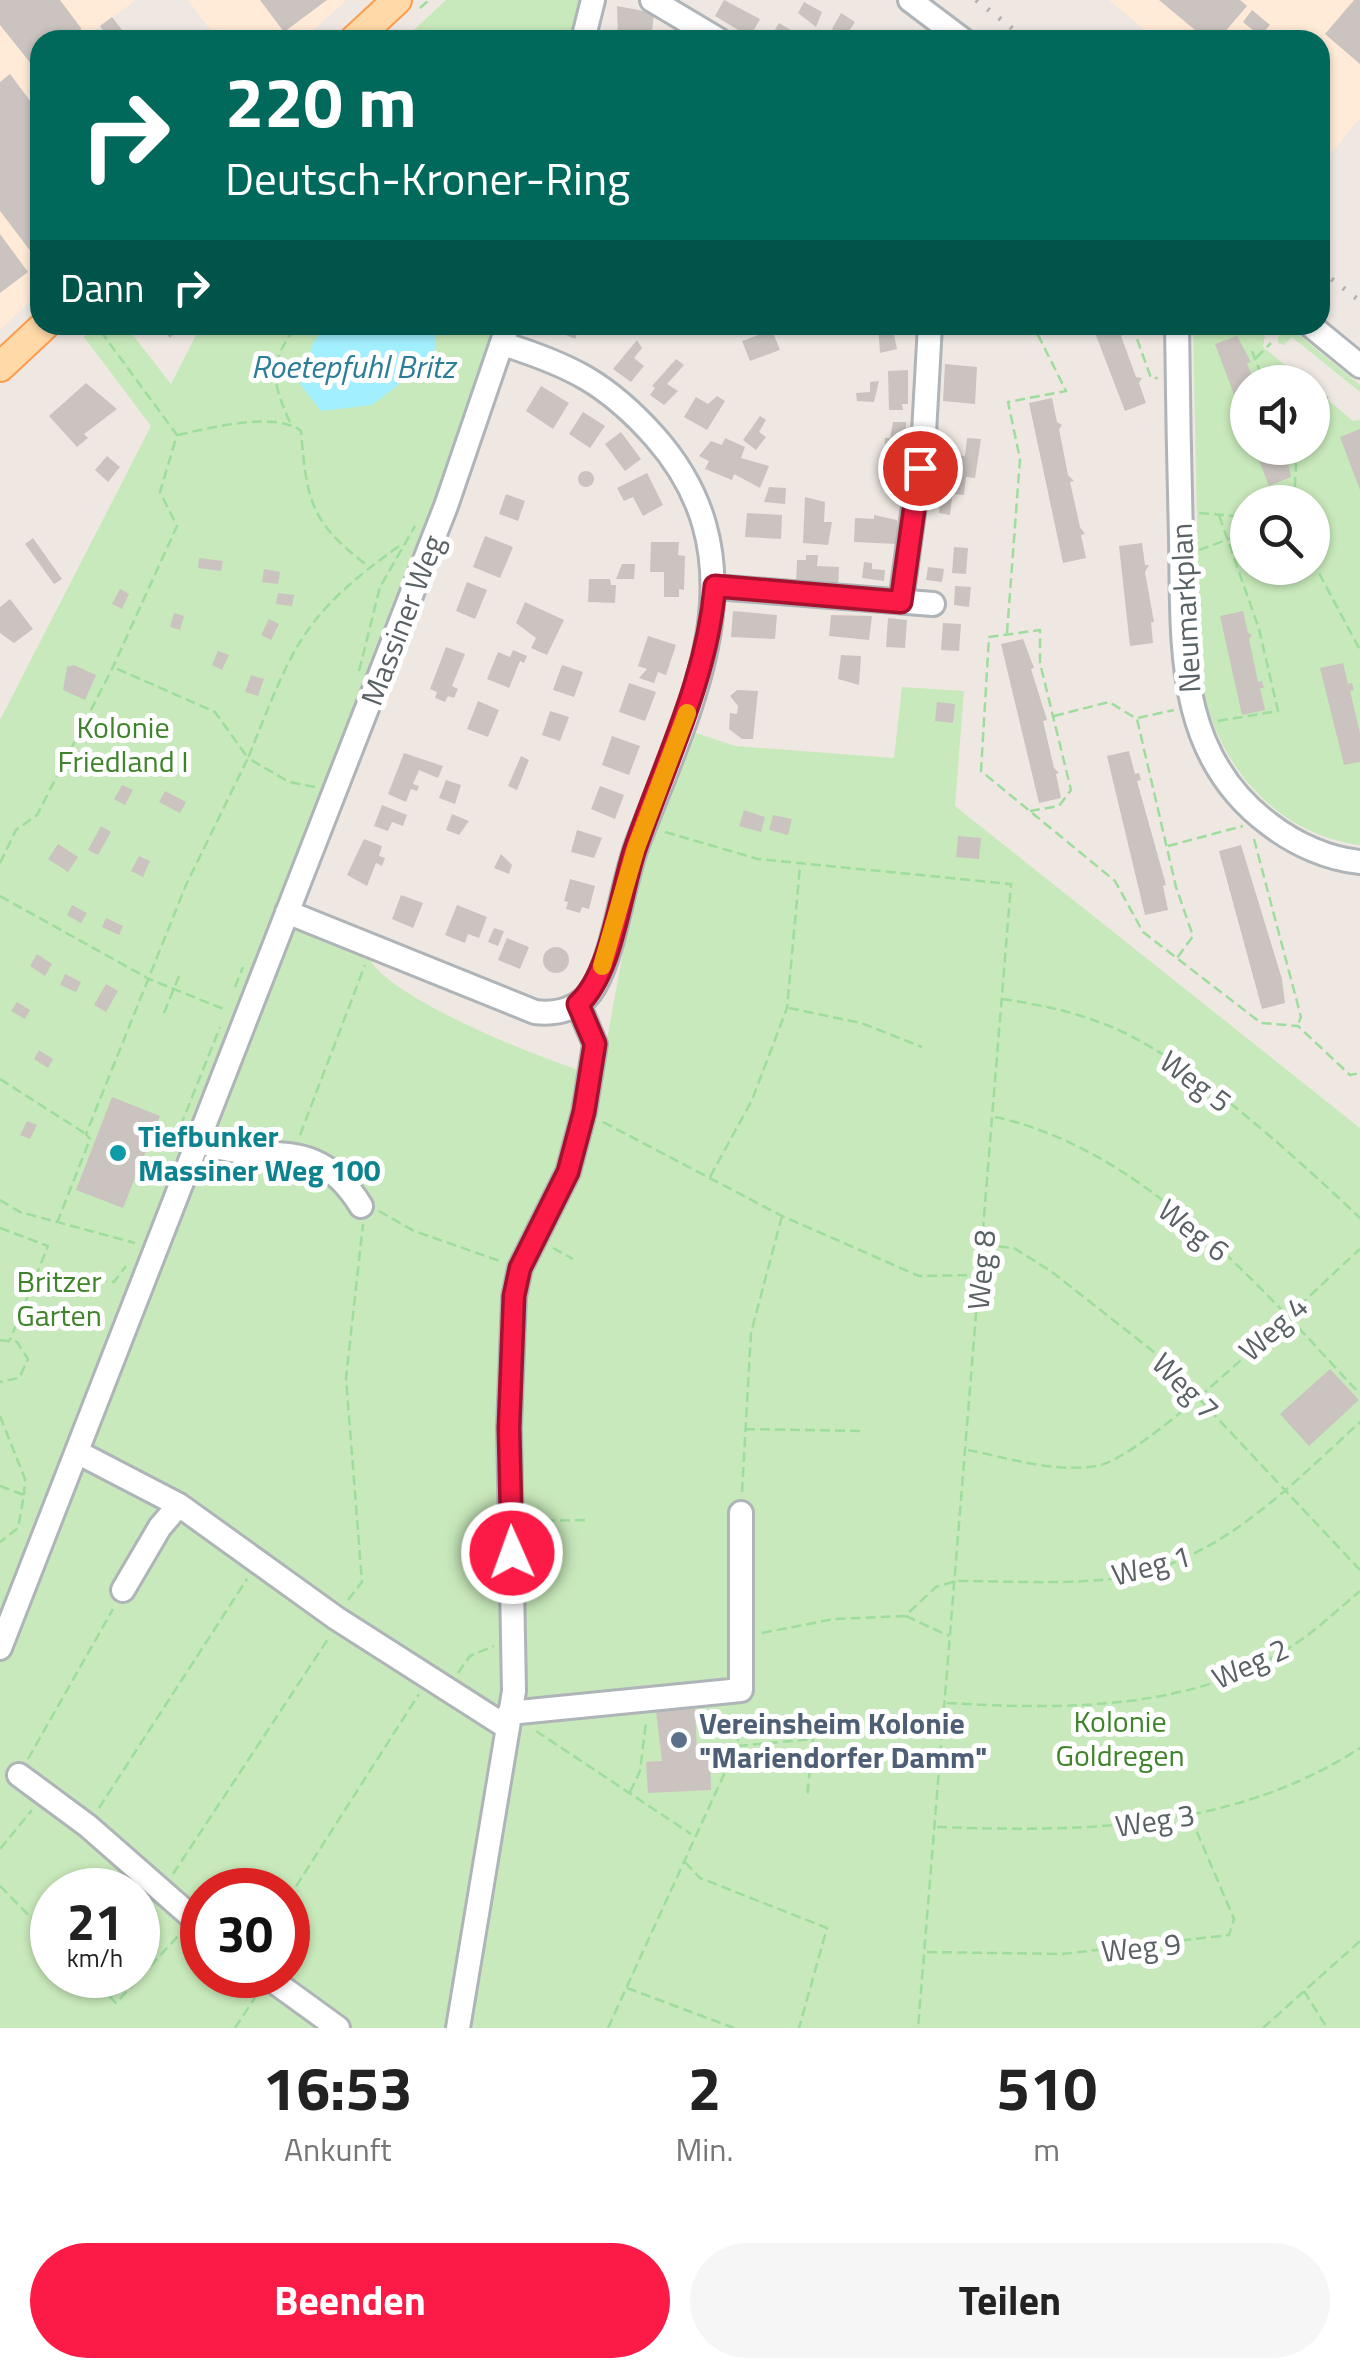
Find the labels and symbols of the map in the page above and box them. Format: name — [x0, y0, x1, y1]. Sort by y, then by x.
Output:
water label: Roetepfuhl Britz — [251, 342, 458, 390]
pin — [878, 426, 963, 511]
street label: Neumarkplan — [1158, 522, 1212, 694]
street label: Massiner Weg — [348, 528, 456, 712]
park label: Kolonie Friedland I — [57, 704, 189, 784]
street label: Weg 5 — [1150, 1039, 1242, 1123]
place label: Tiefbunker Massiner Weg 100 — [138, 1113, 381, 1193]
marker: Tiefbunker Massiner Weg 100 — [107, 1142, 129, 1164]
street label: Weg 6 — [1148, 1187, 1240, 1273]
street label: Weg 8 — [955, 1228, 1007, 1312]
park label: Britzer Garten — [16, 1258, 102, 1338]
street label: Weg 4 — [1228, 1284, 1318, 1372]
street label: Weg 7 — [1141, 1341, 1231, 1431]
position arrow — [460, 1501, 564, 1605]
street label: Weg 1 — [1106, 1532, 1196, 1598]
street label: Weg 2 — [1204, 1625, 1296, 1701]
park label: Kolonie Goldregen — [1055, 1698, 1185, 1778]
place label: Vereinsheim Kolonie "Mariendorfer Damm" — [699, 1700, 987, 1780]
marker: Vereinsheim Kolonie "Mariendorfer Damm" — [668, 1729, 690, 1751]
street label: Weg 3 — [1112, 1791, 1198, 1849]
speed limit sign: 30 — [180, 1868, 310, 1998]
street label: Weg 9 — [1099, 1920, 1183, 1974]

